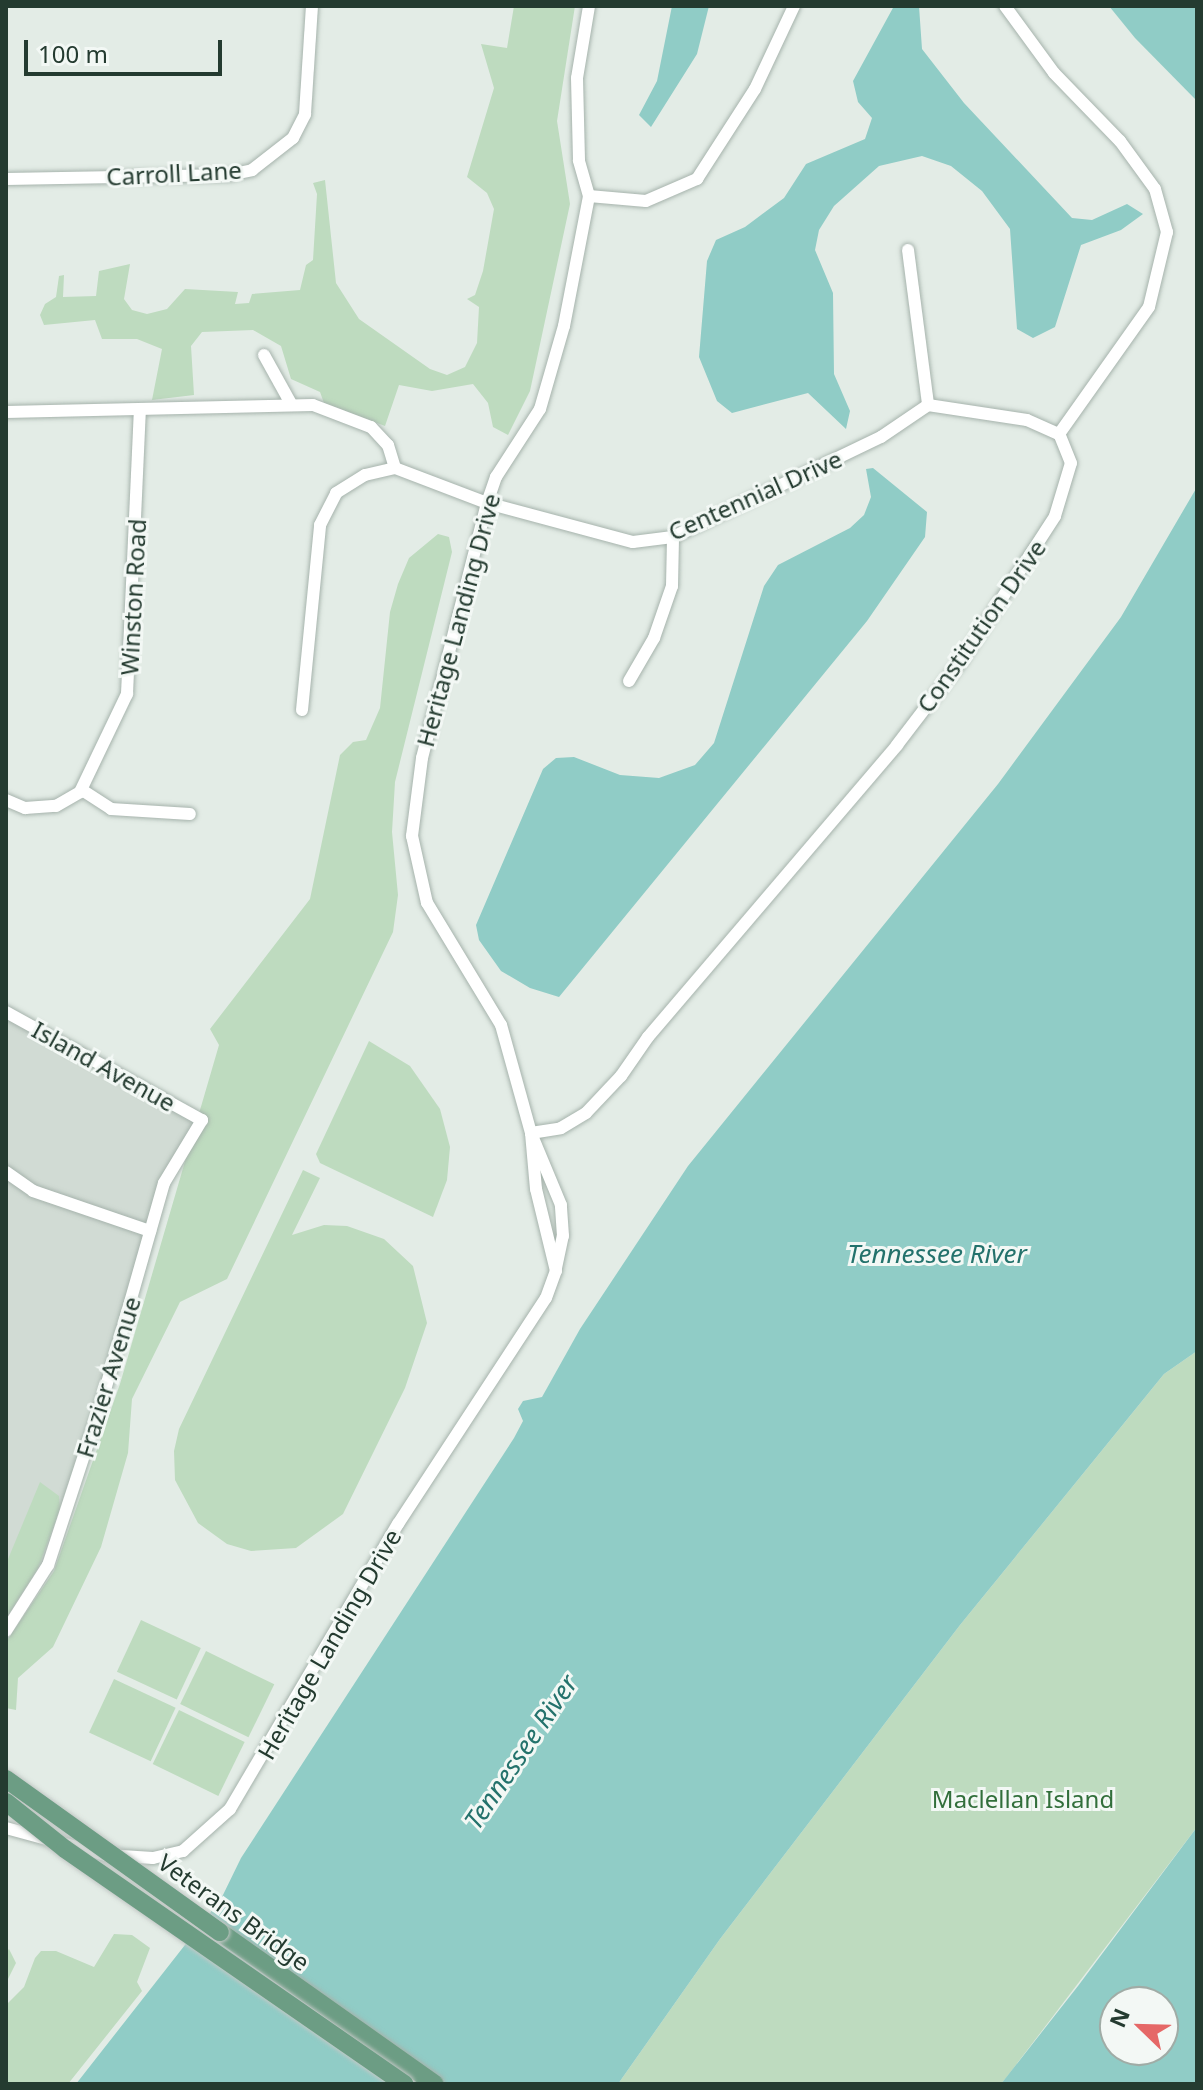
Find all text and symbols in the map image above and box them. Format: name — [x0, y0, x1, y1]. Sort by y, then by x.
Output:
scale bar — [28, 24, 226, 74]
text: 100 m — [38, 37, 108, 70]
street label: Carroll Lane — [106, 155, 242, 191]
street label: Centennial Drive — [664, 444, 846, 546]
street label: Heritage Landing Drive — [410, 490, 506, 750]
street label: Winston Road — [115, 518, 151, 676]
street label: Constitution Drive — [911, 534, 1051, 718]
street label: Island Avenue — [27, 1015, 181, 1117]
water label: Tennessee River — [847, 1238, 1027, 1270]
street label: Frazier Avenue — [70, 1293, 146, 1461]
street label: Heritage Landing Drive — [251, 1524, 407, 1764]
water label: Tennessee River — [458, 1669, 584, 1835]
park label: Maclellan Island — [932, 1785, 1114, 1813]
street label: Veterans Bridge — [153, 1847, 315, 1977]
north arrow — [1099, 1986, 1179, 2066]
text: N — [1101, 2003, 1136, 2032]

